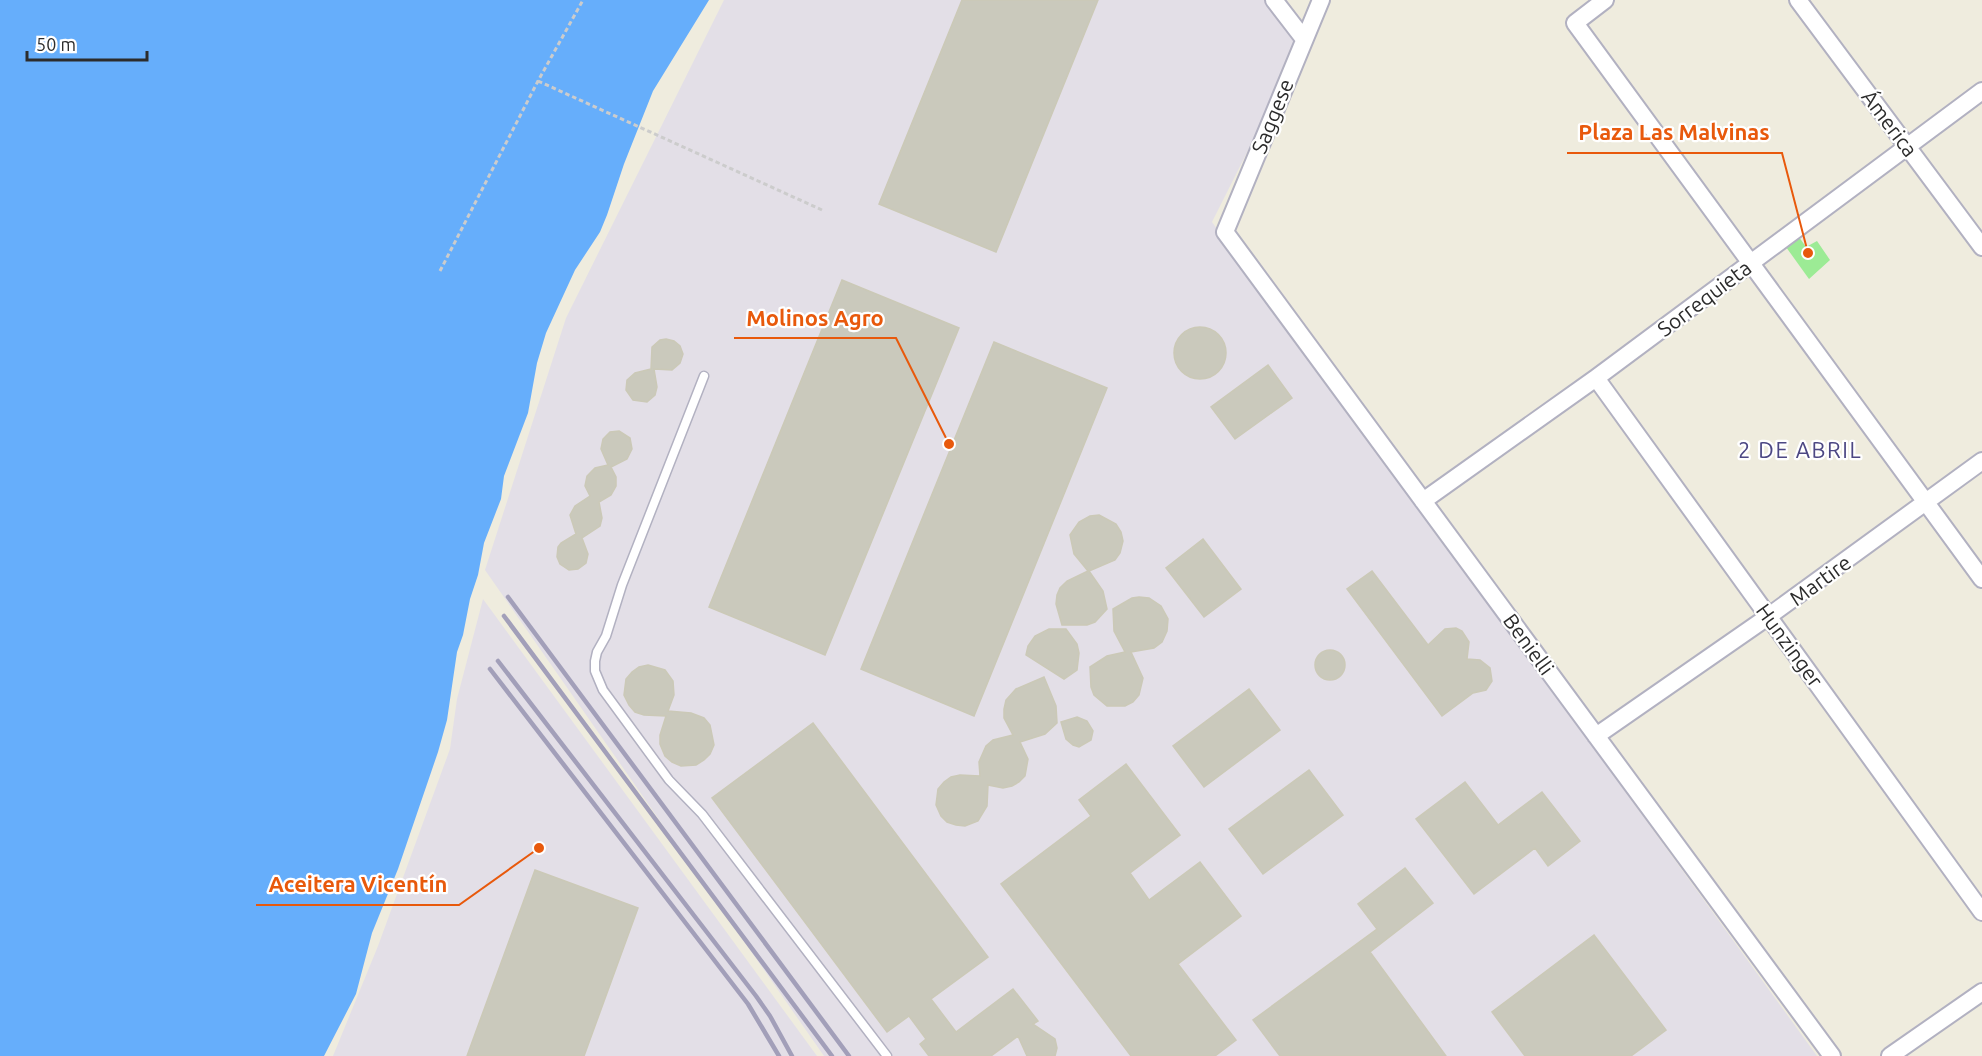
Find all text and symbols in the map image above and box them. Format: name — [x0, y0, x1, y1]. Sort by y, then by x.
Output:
scale bar — [27, 24, 147, 62]
text: 50 m — [36, 34, 76, 54]
street label: Saggese — [1246, 75, 1298, 157]
street label: Ámerica — [1857, 85, 1923, 161]
callout: Plaza Las Malvinas — [1567, 113, 1782, 153]
text: Plaza Las Malvinas — [1578, 119, 1770, 144]
street label: Sorrequieta — [1653, 255, 1755, 341]
callout: Molinos Agro — [734, 298, 896, 338]
text: Molinos Agro — [746, 305, 884, 330]
district label: 2 DE ABRIL — [1738, 437, 1862, 462]
street label: Martire — [1785, 550, 1855, 610]
street label: Hunzinger — [1752, 599, 1828, 691]
street label: Benielli — [1499, 609, 1559, 679]
callout: Aceitera Vicentín — [256, 865, 459, 905]
text: Aceitera Vicentín — [269, 871, 447, 896]

